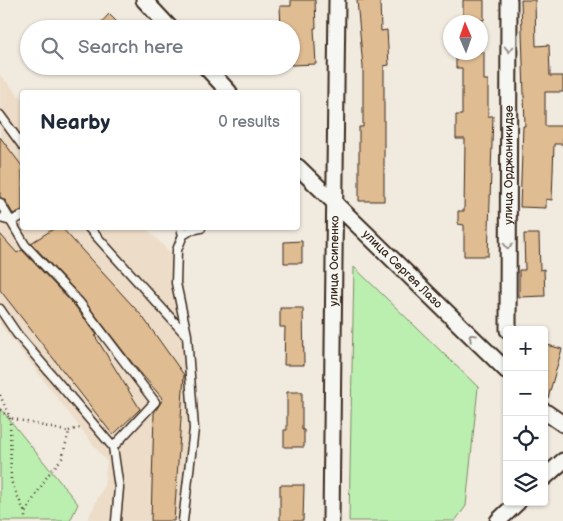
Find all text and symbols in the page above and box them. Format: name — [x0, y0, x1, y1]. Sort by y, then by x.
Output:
north arrow — [443, 15, 488, 60]
search box — [20, 20, 300, 75]
icon: search — [38, 34, 66, 62]
text: Search here — [78, 36, 183, 59]
one-way arrow — [504, 45, 514, 53]
street label: улица Орджоникидзе — [501, 105, 517, 225]
text: Nearby — [40, 110, 110, 135]
text: 0 results — [218, 113, 280, 132]
street label: улица Осипенко — [326, 216, 343, 306]
street label: улица Сергея Лазо — [359, 227, 445, 312]
one-way arrow — [503, 242, 513, 250]
map controls — [503, 326, 548, 506]
button: + — [503, 326, 548, 371]
one-way arrow — [469, 334, 478, 343]
button: − — [503, 371, 548, 416]
button: locate — [503, 416, 548, 461]
button: layers — [503, 461, 548, 506]

